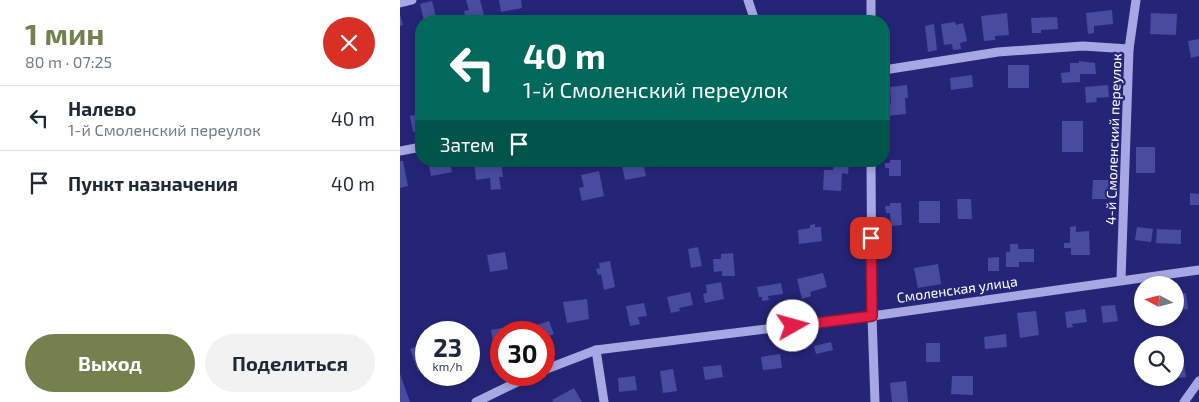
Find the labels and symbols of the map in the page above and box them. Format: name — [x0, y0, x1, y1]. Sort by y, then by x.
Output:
street label: 4-й Смоленский переулок — [1102, 52, 1125, 225]
pin — [850, 217, 892, 259]
street label: Смоленская улица — [895, 272, 1019, 306]
north arrow — [1134, 276, 1184, 326]
position arrow — [766, 299, 818, 351]
speed limit sign: 30 — [490, 321, 555, 386]

